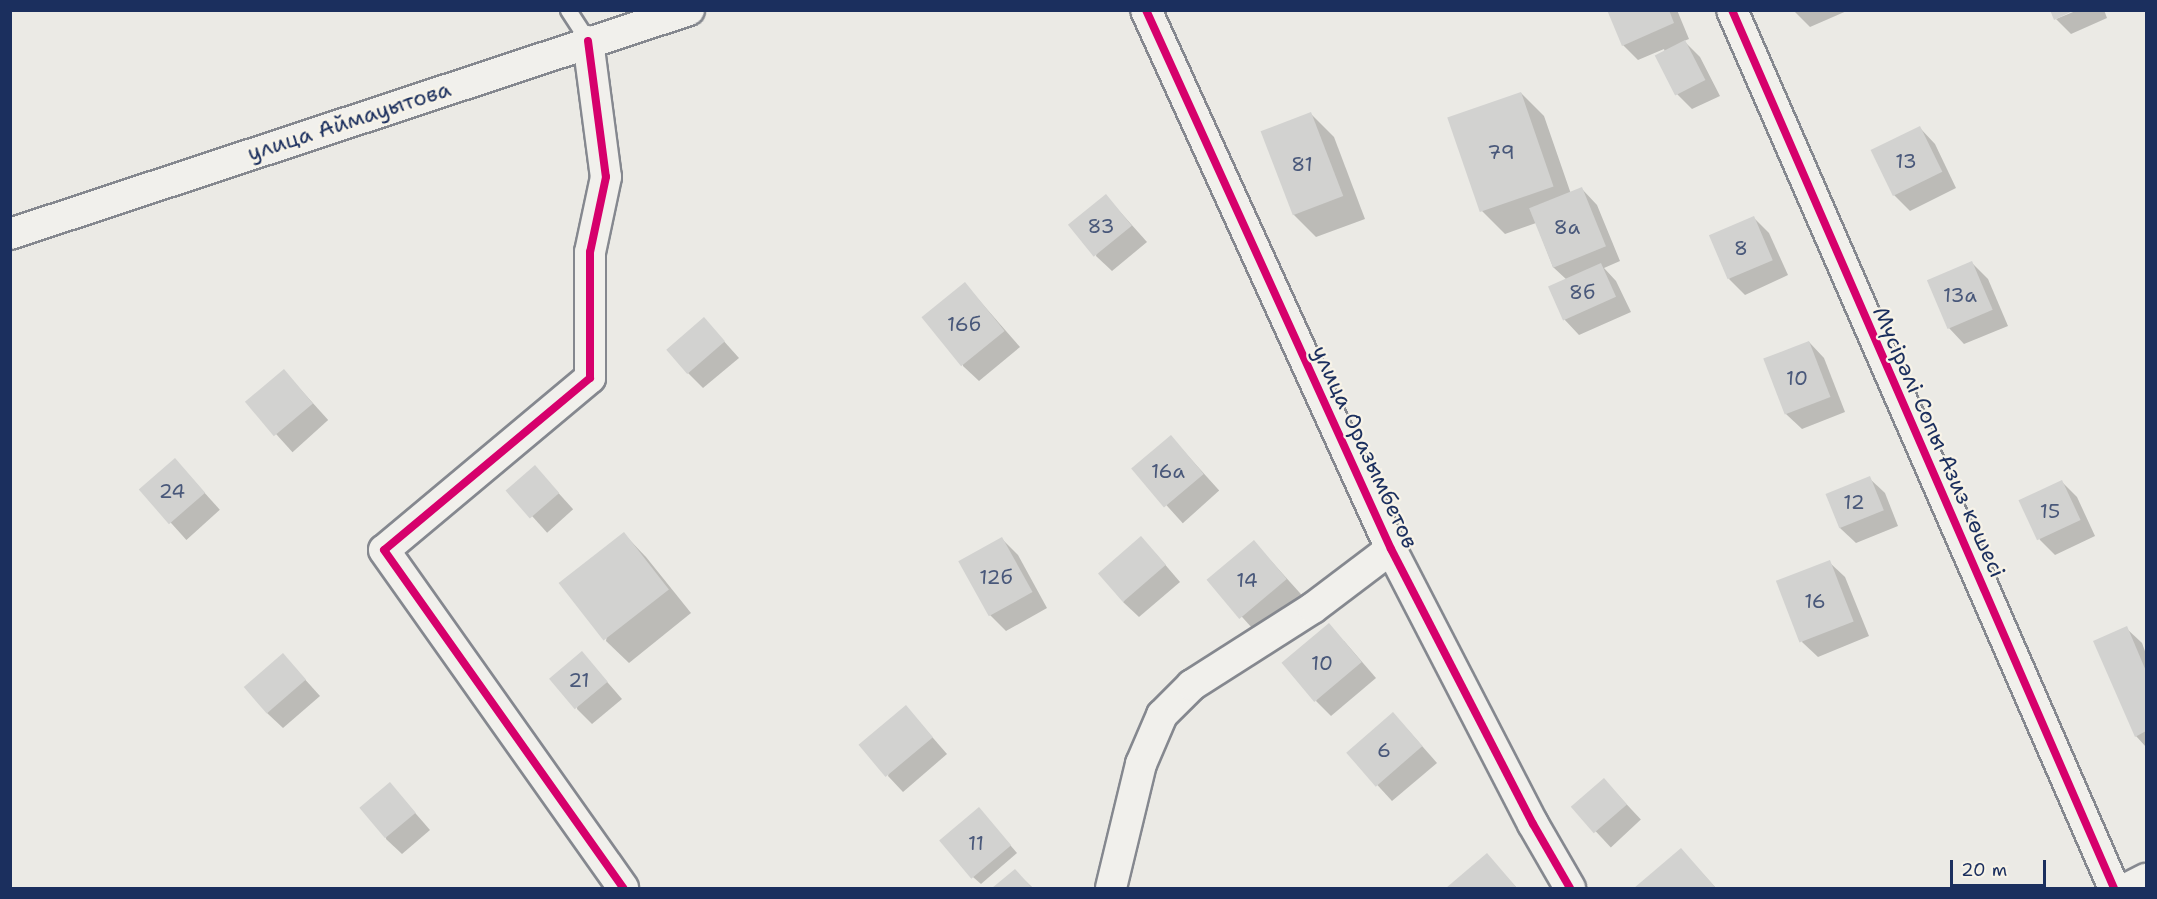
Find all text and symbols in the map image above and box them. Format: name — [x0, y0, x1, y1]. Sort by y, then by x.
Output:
street label: улица Аймауытова — [244, 76, 454, 166]
house number: 79 — [1487, 140, 1515, 164]
house number: 13 — [1895, 149, 1917, 173]
house number: 81 — [1291, 152, 1313, 176]
house number: 83 — [1088, 214, 1114, 238]
house number: 8а — [1554, 215, 1580, 239]
house number: 8 — [1734, 236, 1748, 260]
house number: 8б — [1569, 280, 1595, 304]
house number: 13а — [1943, 283, 1977, 307]
street label: Мүсірәлі Сопы Азиз көшесі — [1867, 302, 2011, 582]
house number: 16б — [947, 312, 981, 336]
street label: улица Оразымбетов — [1306, 341, 1424, 553]
house number: 10 — [1786, 366, 1808, 390]
house number: 16а — [1151, 459, 1185, 483]
house number: 24 — [159, 479, 185, 503]
house number: 12 — [1843, 490, 1865, 514]
house number: 15 — [2040, 499, 2060, 523]
house number: 12б — [979, 565, 1013, 589]
house number: 14 — [1236, 568, 1258, 592]
house number: 16 — [1804, 589, 1826, 613]
house number: 10 — [1311, 651, 1333, 675]
house number: 21 — [568, 668, 590, 692]
house number: 6 — [1377, 738, 1391, 762]
house number: 11 — [968, 831, 984, 855]
scale bar — [1953, 848, 2049, 886]
text: 20 m — [1961, 858, 2007, 882]

